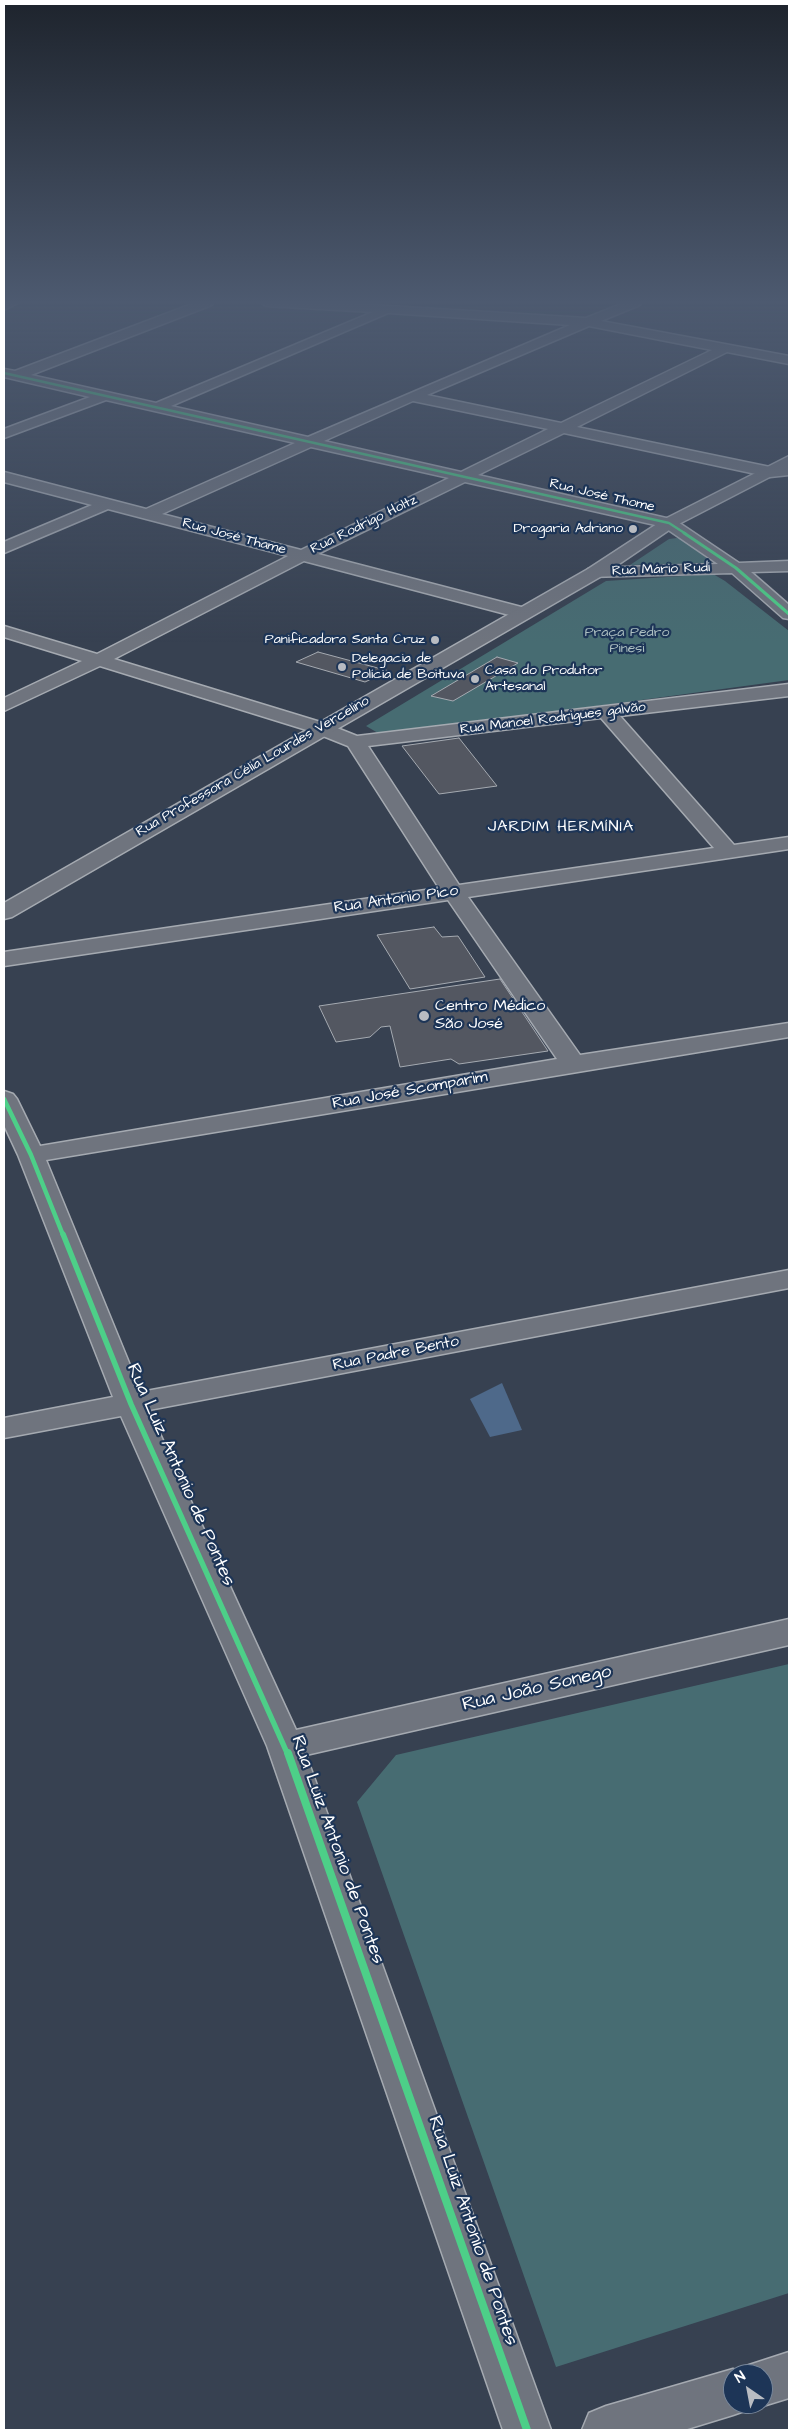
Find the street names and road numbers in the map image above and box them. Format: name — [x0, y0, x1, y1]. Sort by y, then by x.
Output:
street label: Rua José Thome — [548, 476, 656, 516]
street label: Rua Rodrigo Holtz — [308, 492, 420, 558]
street label: Rua José Thame — [180, 515, 288, 559]
street label: Rua Mário Rudi — [612, 560, 710, 580]
street label: Rua Professora Célia Lourdes Vercelino — [133, 693, 373, 841]
street label: Rua Manoel Rodrigues galvão — [459, 699, 647, 739]
street label: Rua Antonio Pico — [333, 882, 459, 918]
street label: Rua José Scomparim — [331, 1068, 489, 1114]
street label: Rua Padre Bento — [331, 1332, 461, 1376]
street label: Rua Luiz Antonio de Pontes — [121, 1360, 239, 1590]
street label: Rua João Sonego — [460, 1661, 614, 1717]
street label: Rua Luiz Antonio de Pontes — [285, 1733, 389, 1967]
street label: Rua Luiz Antonio de Pontes — [422, 2113, 522, 2349]

